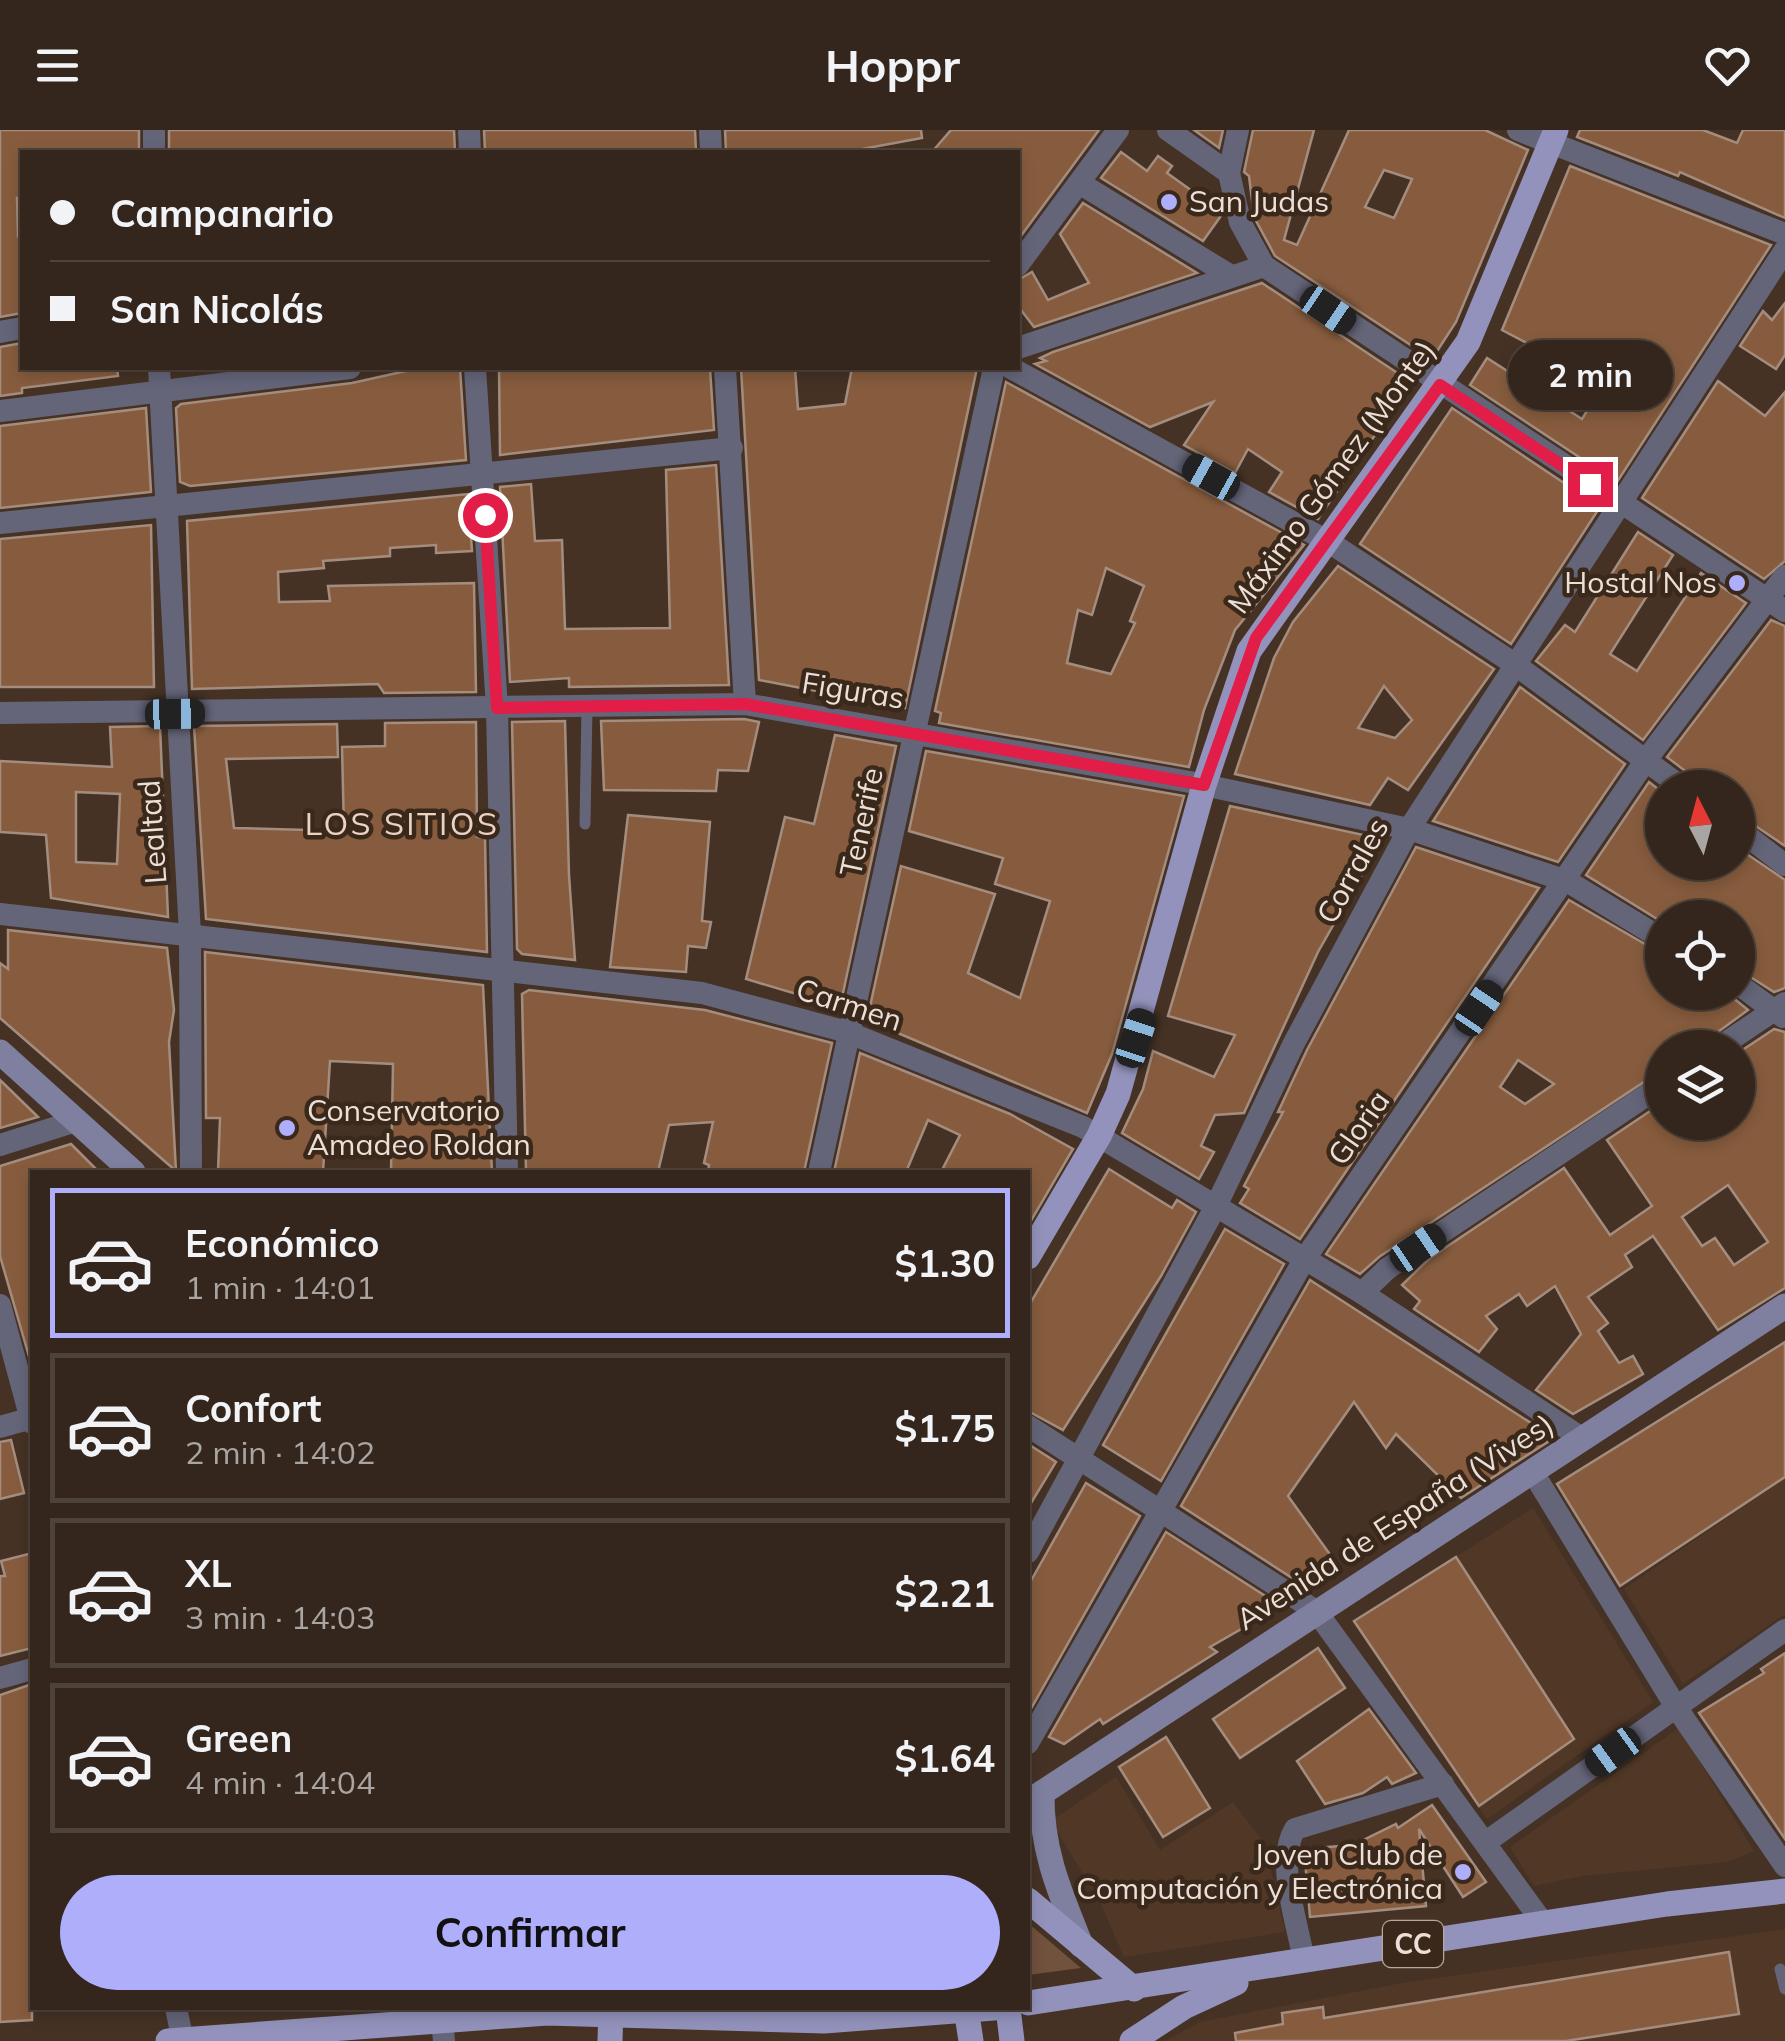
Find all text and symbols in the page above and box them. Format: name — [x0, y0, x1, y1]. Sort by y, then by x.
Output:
text: Hoppr — [825, 37, 960, 93]
icon: menu — [30, 38, 85, 93]
icon: heart — [1700, 38, 1755, 93]
place label: San Judas — [1189, 182, 1329, 220]
text: Campanario — [110, 189, 334, 237]
marker: San Judas — [1158, 191, 1180, 213]
car — [1295, 281, 1361, 339]
text: San Nicolás — [110, 285, 324, 333]
street label: Máximo Gómez (Monte) — [1219, 332, 1443, 621]
callout: 2 min — [1508, 339, 1672, 409]
text: 2 min — [1548, 355, 1633, 395]
car — [1177, 449, 1245, 505]
route end — [1568, 462, 1613, 507]
route start — [463, 493, 508, 538]
place label: Hostal Nos — [1564, 563, 1717, 601]
marker: Hostal Nos — [1726, 572, 1748, 594]
street label: Figuras — [799, 663, 907, 717]
car — [145, 698, 205, 730]
street label: Tenerife — [831, 764, 891, 880]
north arrow — [1645, 770, 1755, 880]
map controls — [1645, 770, 1755, 1140]
street label: Lealtad — [129, 779, 175, 885]
district label: LOS SITIOS — [305, 803, 499, 843]
street label: Corrales — [1308, 811, 1397, 930]
button: locate — [1645, 900, 1755, 1010]
street label: Carmen — [792, 969, 907, 1039]
car — [1450, 975, 1508, 1041]
car — [1112, 1005, 1160, 1071]
button: layers — [1645, 1030, 1755, 1140]
street label: Gloria — [1319, 1083, 1397, 1172]
place label: Conservatorio Amadeo Roldan — [307, 1091, 531, 1163]
marker: Conservatorio Amadeo Roldan — [276, 1117, 298, 1139]
icon: car — [65, 1218, 155, 1308]
text: Económico — [185, 1219, 380, 1267]
car — [1385, 1219, 1451, 1277]
text: $1.30 — [894, 1239, 995, 1287]
text: 1 min · 14:01 — [185, 1267, 375, 1307]
icon: car — [65, 1383, 155, 1473]
text: Confort — [185, 1384, 322, 1432]
text: $1.75 — [894, 1404, 995, 1452]
street label: Avenida de España (Vives) — [1229, 1404, 1560, 1638]
text: 2 min · 14:02 — [185, 1432, 375, 1472]
icon: car — [65, 1548, 155, 1638]
text: XL — [185, 1549, 232, 1597]
text: $2.21 — [894, 1569, 995, 1617]
text: 3 min · 14:03 — [185, 1597, 375, 1637]
icon: car — [65, 1713, 155, 1803]
text: Green — [185, 1714, 292, 1762]
car — [1580, 1722, 1646, 1782]
text: $1.64 — [894, 1734, 995, 1782]
text: 4 min · 14:04 — [185, 1762, 375, 1802]
place label: Joven Club de Computación y Electrónica — [1076, 1835, 1443, 1907]
marker: Joven Club de Computación y Electrónica — [1452, 1861, 1474, 1883]
button: Confirmar — [60, 1875, 1000, 1990]
road number: CC — [1383, 1921, 1443, 1967]

